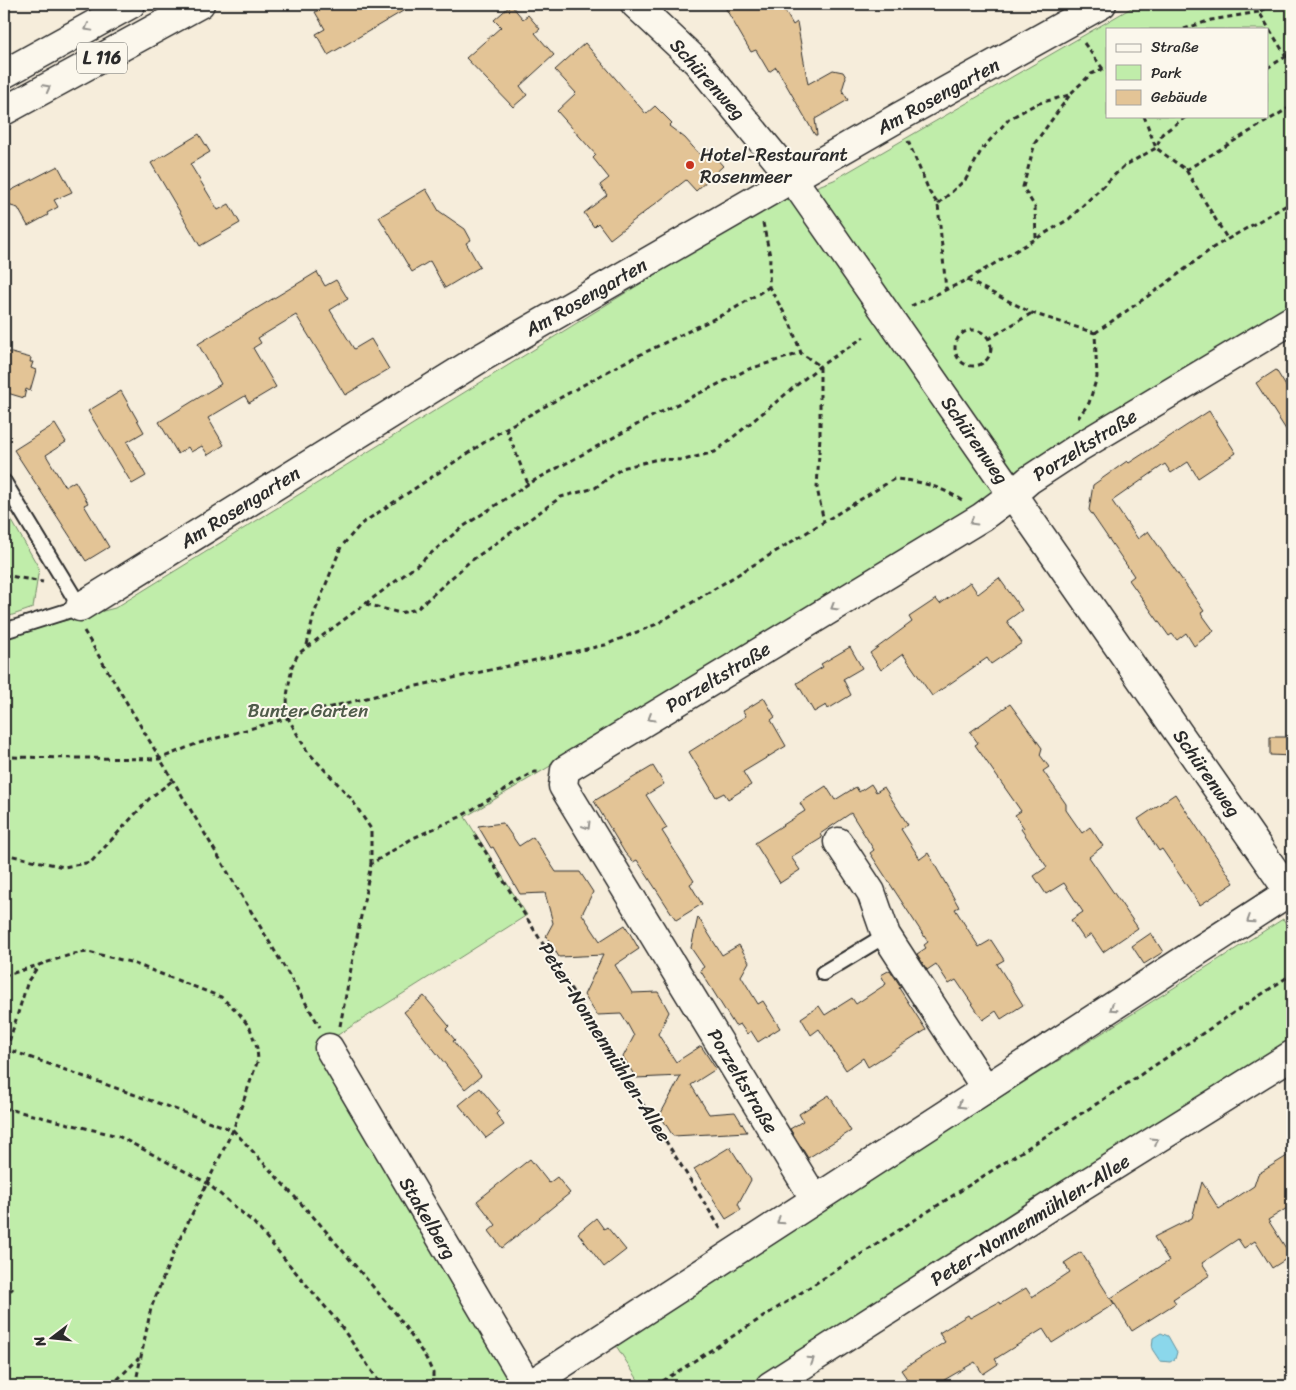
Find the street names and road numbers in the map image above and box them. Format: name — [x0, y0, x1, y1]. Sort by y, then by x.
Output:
street label: Schürenweg — [662, 30, 754, 128]
road number: L 116 — [77, 42, 127, 74]
street label: Am Rosengarten — [869, 48, 1006, 144]
street label: Am Rosengarten — [518, 249, 653, 346]
street label: Schürenweg — [932, 389, 1018, 491]
street label: Porzeltstraße — [1026, 400, 1144, 490]
street label: Am Rosengarten — [172, 457, 307, 558]
street label: Porzeltstraße — [659, 632, 777, 722]
street label: Schürenweg — [1164, 722, 1250, 824]
street label: Peter-Nonnenmühlen-Allee — [530, 935, 680, 1149]
street label: Porzeltstraße — [698, 1022, 788, 1140]
street label: Peter-Nonnenmühlen-Allee — [923, 1145, 1137, 1295]
street label: Stakelberg — [390, 1170, 466, 1266]

